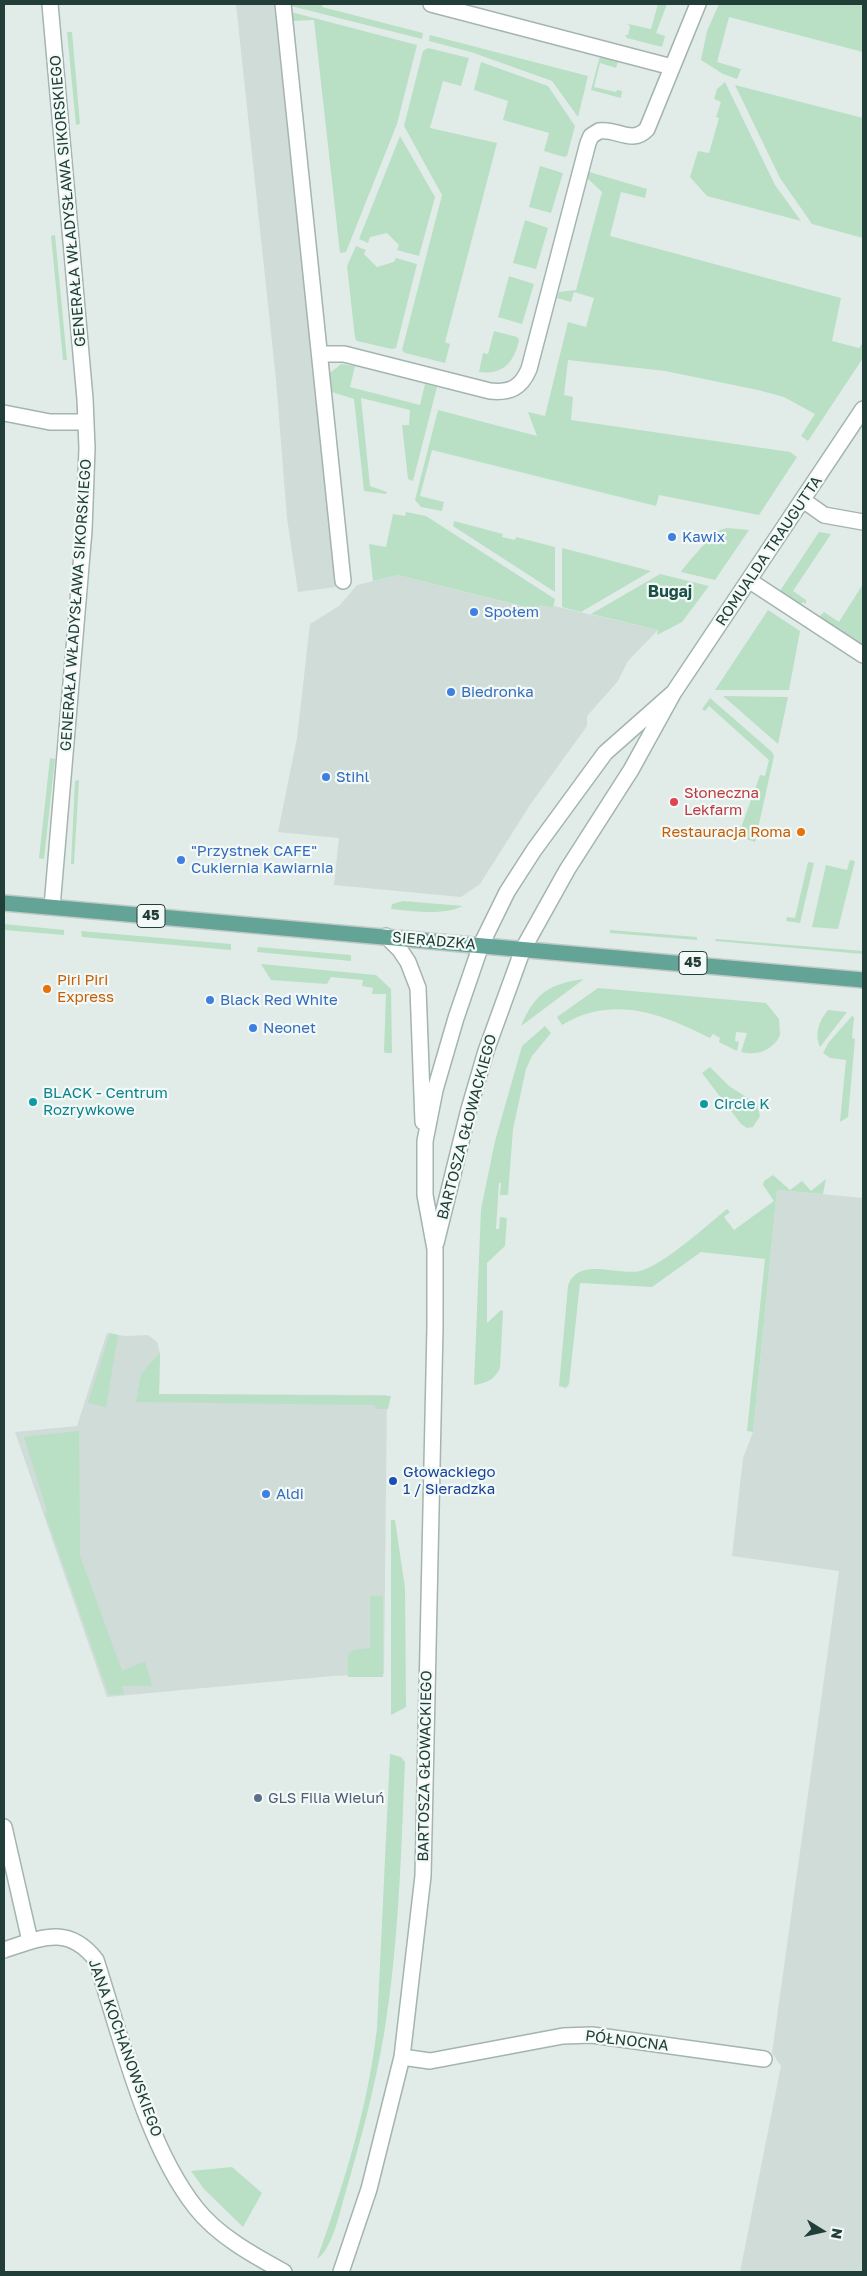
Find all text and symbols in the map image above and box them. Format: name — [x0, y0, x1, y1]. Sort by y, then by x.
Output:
street label: GENERAŁA WŁADYSŁAWA SIKORSKIEGO — [46, 54, 90, 348]
street label: GENERAŁA WŁADYSŁAWA SIKORSKIEGO — [57, 458, 95, 752]
street label: ROMUALDA TRAUGUTTA — [712, 473, 826, 629]
place label: Kawix — [682, 528, 725, 546]
marker: Kawix — [666, 531, 678, 543]
district label: Bugaj — [648, 582, 692, 602]
place label: Społem — [484, 603, 539, 621]
marker: Społem — [468, 606, 480, 618]
place label: Biedronka — [461, 683, 534, 701]
marker: Biedronka — [445, 686, 457, 698]
place label: Stihl — [336, 768, 369, 786]
marker: Stihl — [320, 771, 332, 783]
place label: Słoneczna Lekfarm — [684, 784, 759, 819]
marker: Słoneczna Lekfarm — [668, 796, 680, 808]
place label: Restauracja Roma — [661, 823, 791, 841]
marker: Restauracja Roma — [795, 826, 807, 838]
place label: "Przystnek CAFE" Cukiernia Kawiarnia — [191, 842, 334, 877]
marker: "Przystnek CAFE" Cukiernia Kawiarnia — [175, 854, 187, 866]
road number: 45 — [137, 904, 165, 928]
street label: SIERADZKA — [391, 928, 477, 954]
road number: 45 — [679, 951, 707, 974]
place label: Piri Piri Express — [57, 971, 114, 1006]
marker: Piri Piri Express — [41, 983, 53, 995]
place label: Black Red White — [220, 991, 338, 1009]
marker: Black Red White — [204, 994, 216, 1006]
place label: Neonet — [263, 1019, 316, 1037]
marker: Neonet — [247, 1022, 259, 1034]
street label: BARTOSZA GŁOWACKIEGO — [434, 1032, 500, 1222]
place label: BLACK - Centrum Rozrywkowe — [43, 1084, 168, 1119]
place label: Circle K — [714, 1095, 770, 1113]
marker: BLACK - Centrum Rozrywkowe — [27, 1096, 39, 1108]
marker: Circle K — [698, 1098, 710, 1110]
place label: Głowackiego 1 / Sieradzka — [403, 1463, 495, 1498]
marker: Głowackiego 1 / Sieradzka — [387, 1475, 399, 1487]
place label: Aldi — [276, 1485, 304, 1503]
marker: Aldi — [260, 1488, 272, 1500]
street label: BARTOSZA GŁOWACKIEGO — [414, 1670, 436, 1862]
place label: GLS Filia Wieluń — [268, 1789, 384, 1807]
marker: GLS Filia Wieluń — [252, 1792, 264, 1804]
street label: JANA KOCHANOWSKIEGO — [84, 1957, 166, 2139]
street label: PÓŁNOCNA — [584, 2027, 670, 2055]
north arrow — [797, 2206, 847, 2256]
text: N — [828, 2227, 847, 2240]

